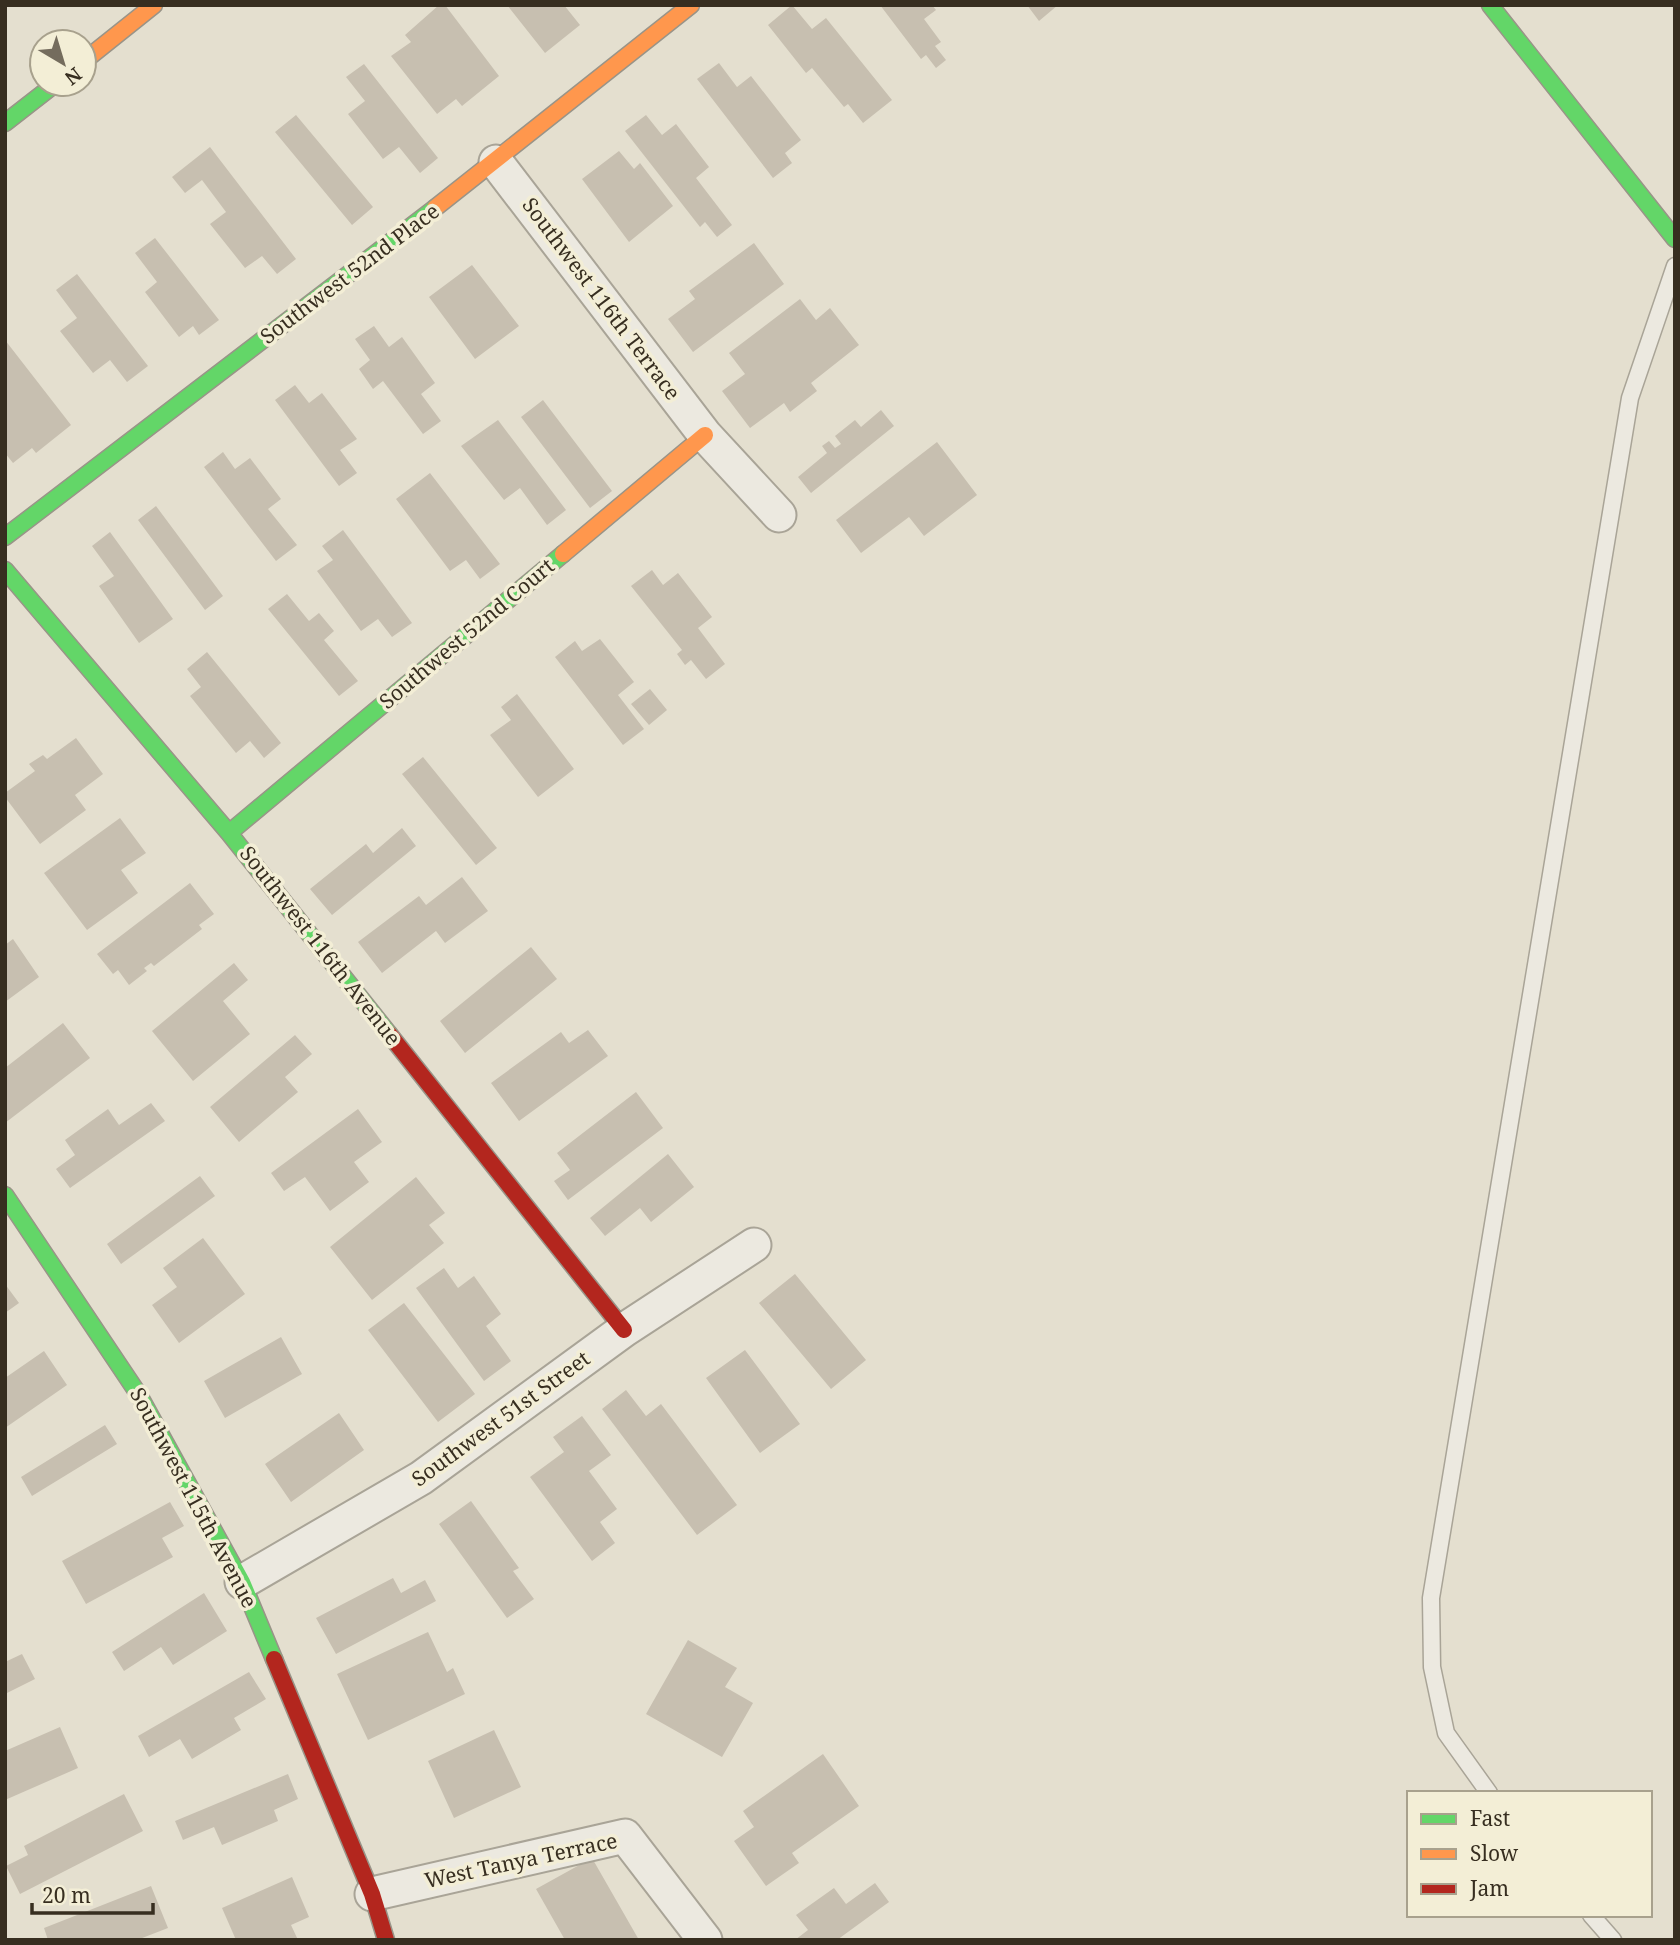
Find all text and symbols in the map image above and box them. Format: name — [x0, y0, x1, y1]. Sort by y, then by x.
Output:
north arrow — [28, 28, 98, 98]
text: N — [60, 62, 87, 91]
street label: Southwest 116th Terrace — [516, 192, 687, 405]
street label: Southwest 52nd Place — [254, 197, 445, 350]
street label: Southwest 52nd Court — [373, 552, 560, 715]
street label: Southwest 116th Avenue — [234, 840, 407, 1051]
street label: Southwest 51st Street — [406, 1344, 595, 1492]
street label: Southwest 115th Avenue — [124, 1382, 264, 1613]
legend — [1407, 1791, 1652, 1917]
text: Fast — [1470, 1804, 1510, 1832]
street label: West Tanya Terrace — [422, 1826, 620, 1894]
text: Slow — [1470, 1839, 1519, 1867]
scale bar — [32, 1871, 152, 1915]
text: Jam — [1469, 1874, 1509, 1902]
text: 20 m — [42, 1881, 91, 1909]

